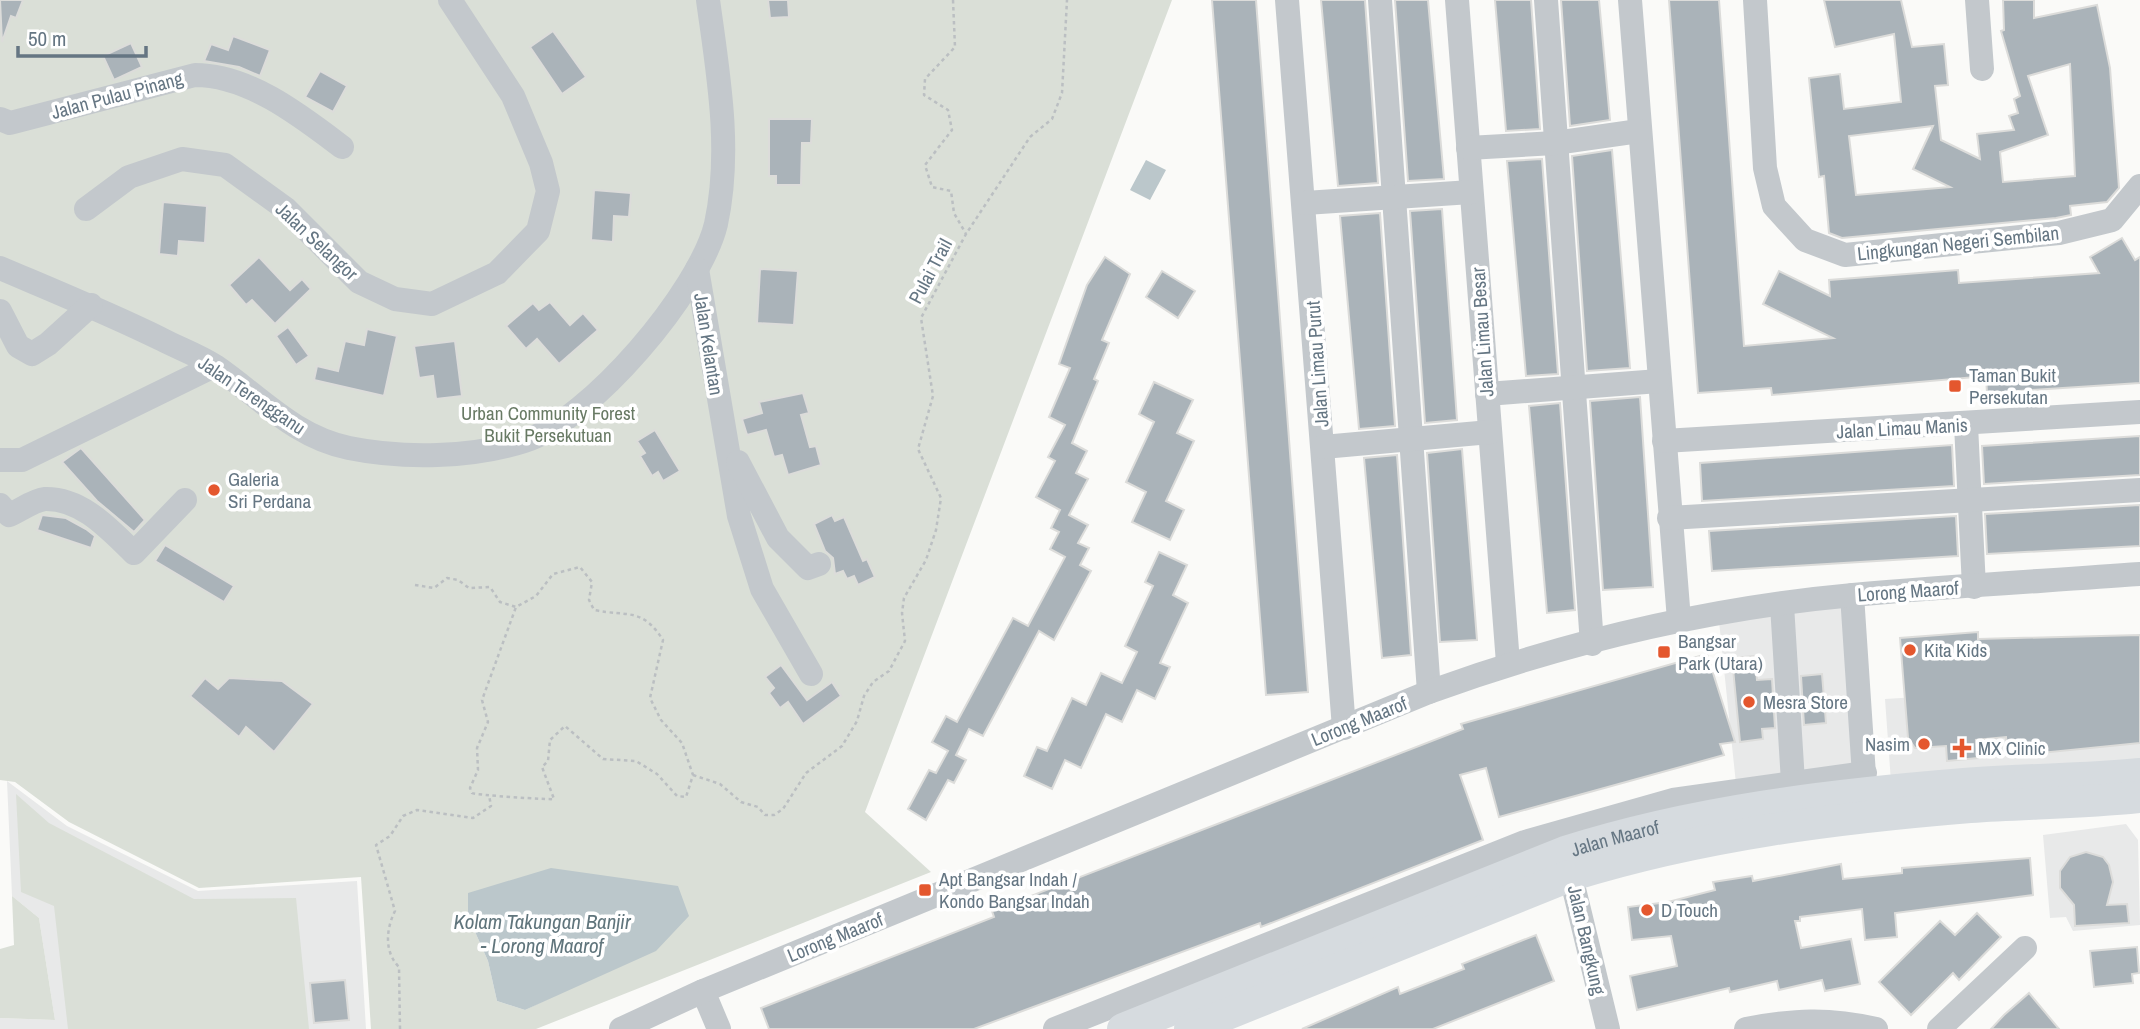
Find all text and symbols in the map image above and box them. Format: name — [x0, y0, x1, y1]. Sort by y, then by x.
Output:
scale bar — [18, 14, 145, 58]
text: 50 m — [28, 24, 66, 53]
street label: Jalan Pulau Pinang — [48, 65, 186, 125]
street label: Jalan Selangor — [270, 196, 364, 286]
street label: Lingkungan Negeri Sembilan — [1856, 219, 2060, 267]
street label: Pulai Trail — [902, 234, 958, 308]
street label: Jalan Limau Besar — [1464, 265, 1499, 398]
street label: Jalan Kelantan — [688, 291, 730, 397]
street label: Jalan Limau Purut — [1300, 299, 1334, 428]
street label: Jalan Terengganu — [193, 350, 311, 440]
place label: Taman Bukit Persekutan — [1969, 362, 2057, 410]
marker: Taman Bukit Persekutan — [1947, 378, 1963, 394]
park label: Urban Community Forest Bukit Persekutuan — [461, 400, 636, 448]
street label: Jalan Limau Manis — [1836, 412, 1969, 444]
place label: Galeria Sri Perdana — [228, 466, 311, 514]
marker: Galeria Sri Perdana — [206, 482, 222, 498]
street label: Lorong Maarof — [1857, 574, 1960, 608]
place label: Bangsar Park (Utara) — [1678, 628, 1763, 676]
place label: Kita Kids — [1924, 637, 1987, 663]
marker: Kita Kids — [1902, 642, 1918, 658]
marker: Bangsar Park (Utara) — [1656, 644, 1672, 660]
place label: Mesra Store — [1763, 689, 1848, 715]
street label: Lorong Maarof — [1307, 690, 1411, 752]
marker: Mesra Store — [1741, 694, 1757, 710]
place label: Nasim — [1865, 731, 1910, 757]
place label: MX Clinic — [1978, 735, 2046, 761]
marker: Nasim — [1916, 736, 1932, 752]
marker: MX Clinic — [1952, 738, 1972, 758]
street label: Jalan Maarof — [1568, 814, 1662, 862]
place label: Apt Bangsar Indah / Kondo Bangsar Indah — [938, 866, 1090, 914]
marker: Apt Bangsar Indah / Kondo Bangsar Indah — [917, 882, 933, 898]
street label: Jalan Bangkung — [1562, 883, 1612, 998]
place label: D Touch — [1661, 897, 1718, 923]
marker: D Touch — [1639, 902, 1655, 918]
street label: Lorong Maarof — [783, 906, 887, 968]
water label: Kolam Takungan Banjir - Lorong Maarof — [453, 907, 632, 960]

